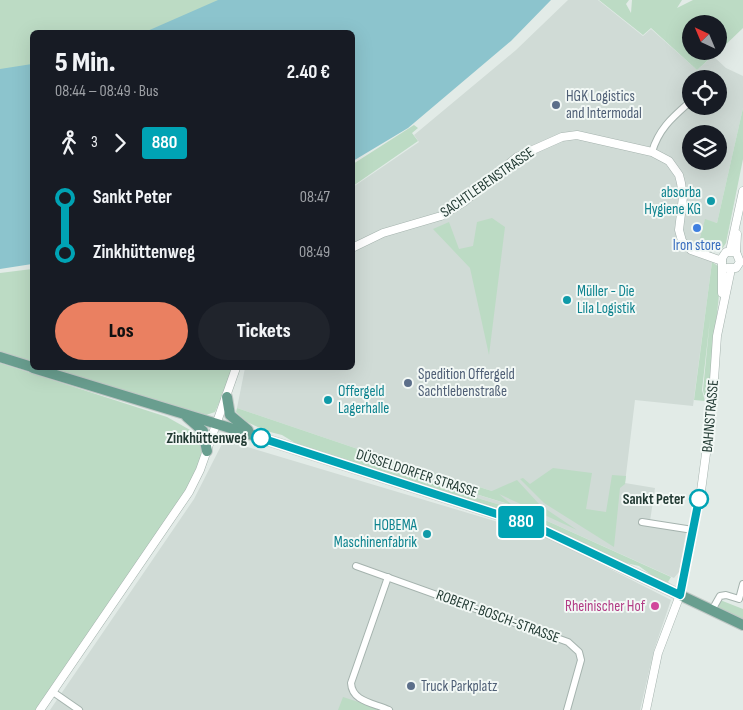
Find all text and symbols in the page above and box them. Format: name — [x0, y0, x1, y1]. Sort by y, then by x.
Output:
north arrow — [682, 15, 728, 60]
map controls — [682, 15, 727, 170]
text: 5 Min. — [55, 46, 116, 79]
text: 2.40 € — [287, 61, 330, 84]
button: locate — [682, 70, 727, 115]
text: 08:44 – 08:49 · Bus — [55, 82, 158, 101]
place label: HGK Logistics and Intermodal — [566, 87, 642, 123]
marker: HGK Logistics and Intermodal — [550, 99, 562, 111]
button: layers — [682, 125, 727, 170]
icon: walk — [55, 129, 83, 157]
icon: forward — [106, 129, 134, 157]
text: 880 — [152, 132, 177, 153]
text: 3 — [91, 133, 98, 152]
street label: SACHTLEBENSTRASSE — [437, 143, 538, 222]
place label: absorba Hygiene KG — [644, 183, 701, 219]
text: Sankt Peter — [93, 186, 172, 209]
text: 08:47 — [300, 188, 330, 207]
marker: absorba Hygiene KG — [705, 195, 717, 207]
marker: Iron store — [691, 222, 703, 234]
place label: Iron store — [673, 236, 721, 255]
text: Zinkhüttenweg — [93, 241, 195, 264]
text: 08:49 — [299, 243, 330, 262]
place label: Müller - Die Lila Logistik — [577, 282, 635, 318]
marker: Müller - Die Lila Logistik — [561, 294, 573, 306]
button: Los — [55, 302, 188, 360]
button: Tickets — [198, 302, 330, 360]
place label: Spedition Offergeld Sachtlebenstraße — [418, 365, 515, 401]
marker: Spedition Offergeld Sachtlebenstraße — [402, 377, 414, 389]
street label: BAHNSTRASSE — [698, 379, 723, 453]
place label: Offergeld Lagerhalle — [338, 382, 389, 418]
marker: Offergeld Lagerhalle — [322, 394, 334, 406]
marker: Zinkhüttenweg — [251, 428, 271, 448]
place label: Zinkhüttenweg — [166, 429, 248, 448]
street label: DÜSSELDORFER STRASSE — [354, 445, 480, 502]
marker: Sankt Peter — [689, 489, 709, 509]
place label: Sankt Peter — [623, 490, 685, 509]
line badge: 880 — [492, 506, 550, 538]
text: 880 — [508, 511, 534, 532]
place label: HOBEMA Maschinenfabrik — [334, 516, 418, 552]
marker: HOBEMA Maschinenfabrik — [421, 528, 433, 540]
street label: ROBERT-BOSCH-STRASSE — [434, 585, 562, 648]
place label: Rheinischer Hof — [565, 597, 646, 616]
marker: Rheinischer Hof — [649, 600, 661, 612]
place label: Truck Parkplatz — [421, 677, 498, 696]
marker: Truck Parkplatz — [405, 680, 417, 692]

